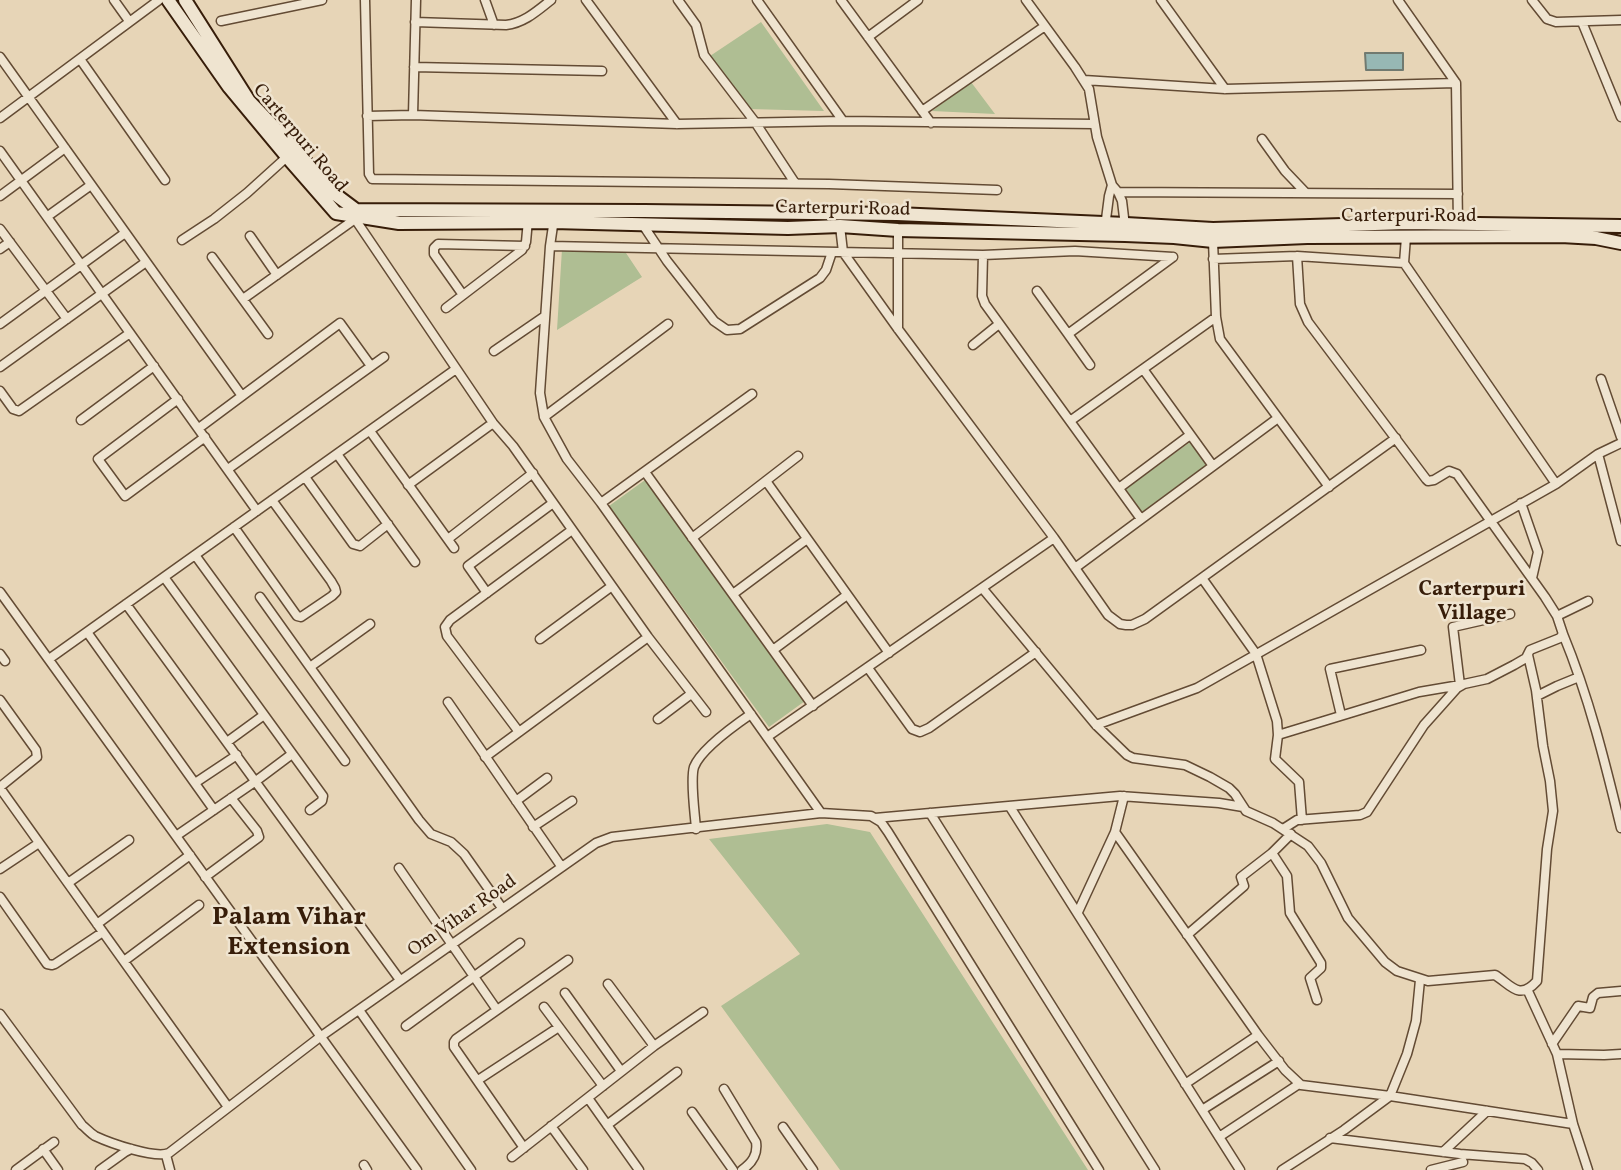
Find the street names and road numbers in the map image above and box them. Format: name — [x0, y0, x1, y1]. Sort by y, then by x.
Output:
street label: Carterpuri Road — [247, 80, 351, 198]
street label: Carterpuri Road — [775, 197, 911, 223]
street label: Carterpuri Road — [1341, 207, 1477, 229]
street label: Om Vihar Road — [404, 871, 522, 963]

